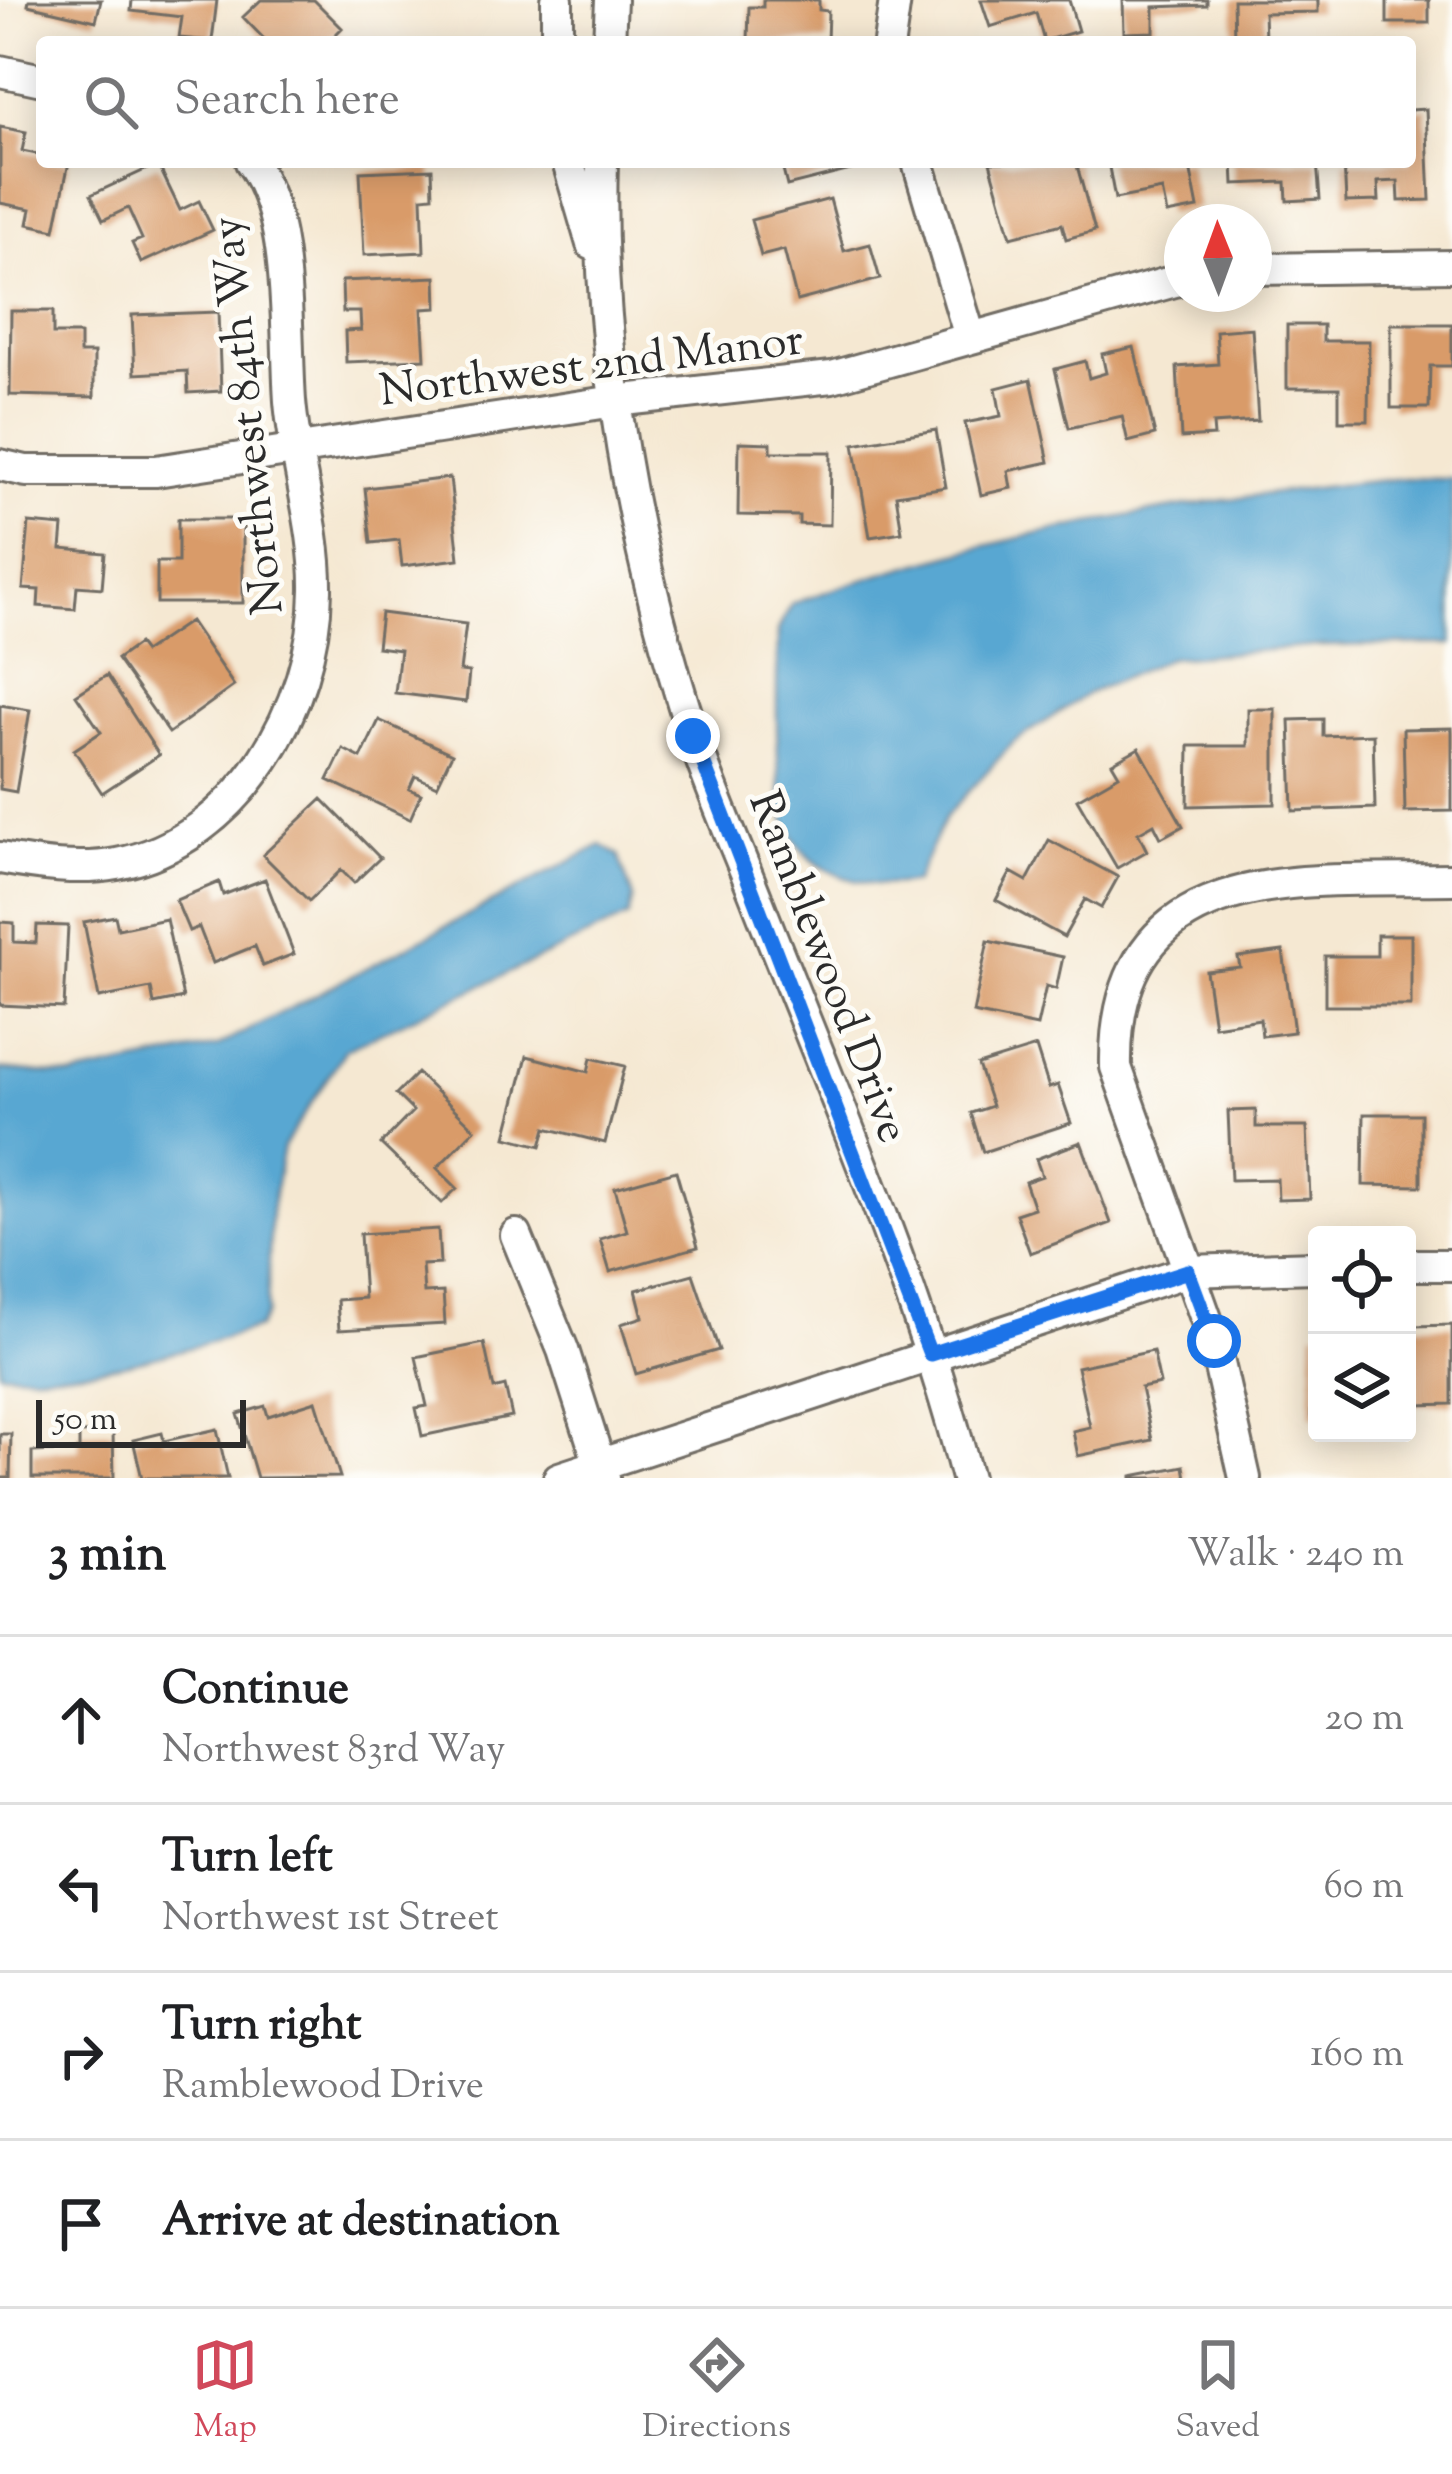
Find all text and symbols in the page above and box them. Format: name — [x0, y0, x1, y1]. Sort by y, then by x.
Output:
search box — [36, 36, 1416, 168]
icon: search — [78, 69, 144, 135]
text: Search here — [174, 70, 400, 135]
north arrow — [1164, 204, 1272, 312]
street label: Northwest 84th Way — [197, 213, 304, 618]
street label: Northwest 2nd Manor — [376, 310, 807, 427]
route end — [666, 709, 720, 763]
street label: Ramblewood Drive — [729, 783, 923, 1153]
map controls — [1308, 1226, 1416, 1442]
button: locate — [1308, 1226, 1416, 1334]
route start — [1187, 1314, 1241, 1368]
button: layers — [1308, 1334, 1416, 1442]
scale bar — [36, 1394, 246, 1447]
text: 50 m — [54, 1397, 117, 1445]
text: 3 min — [48, 1520, 166, 1593]
text: Walk · 240 m — [1187, 1528, 1404, 1584]
text: Continue — [162, 1659, 349, 1724]
icon: ahead — [48, 1687, 114, 1753]
text: 20 m — [1325, 1692, 1404, 1748]
text: Northwest 83rd Way — [162, 1724, 505, 1780]
text: Turn left — [162, 1827, 333, 1892]
icon: left — [48, 1855, 114, 1921]
text: 60 m — [1323, 1860, 1404, 1916]
text: Northwest 1st Street — [162, 1892, 499, 1948]
text: Turn right — [162, 1995, 361, 2060]
icon: right — [48, 2023, 114, 2089]
text: 160 m — [1310, 2028, 1404, 2084]
text: Ramblewood Drive — [162, 2060, 484, 2116]
icon: arrive — [48, 2191, 114, 2257]
text: Arrive at destination — [162, 2191, 560, 2256]
tab: Map — [192, 2332, 258, 2452]
tab: Directions — [642, 2332, 791, 2452]
tab: Saved — [1175, 2332, 1260, 2452]

